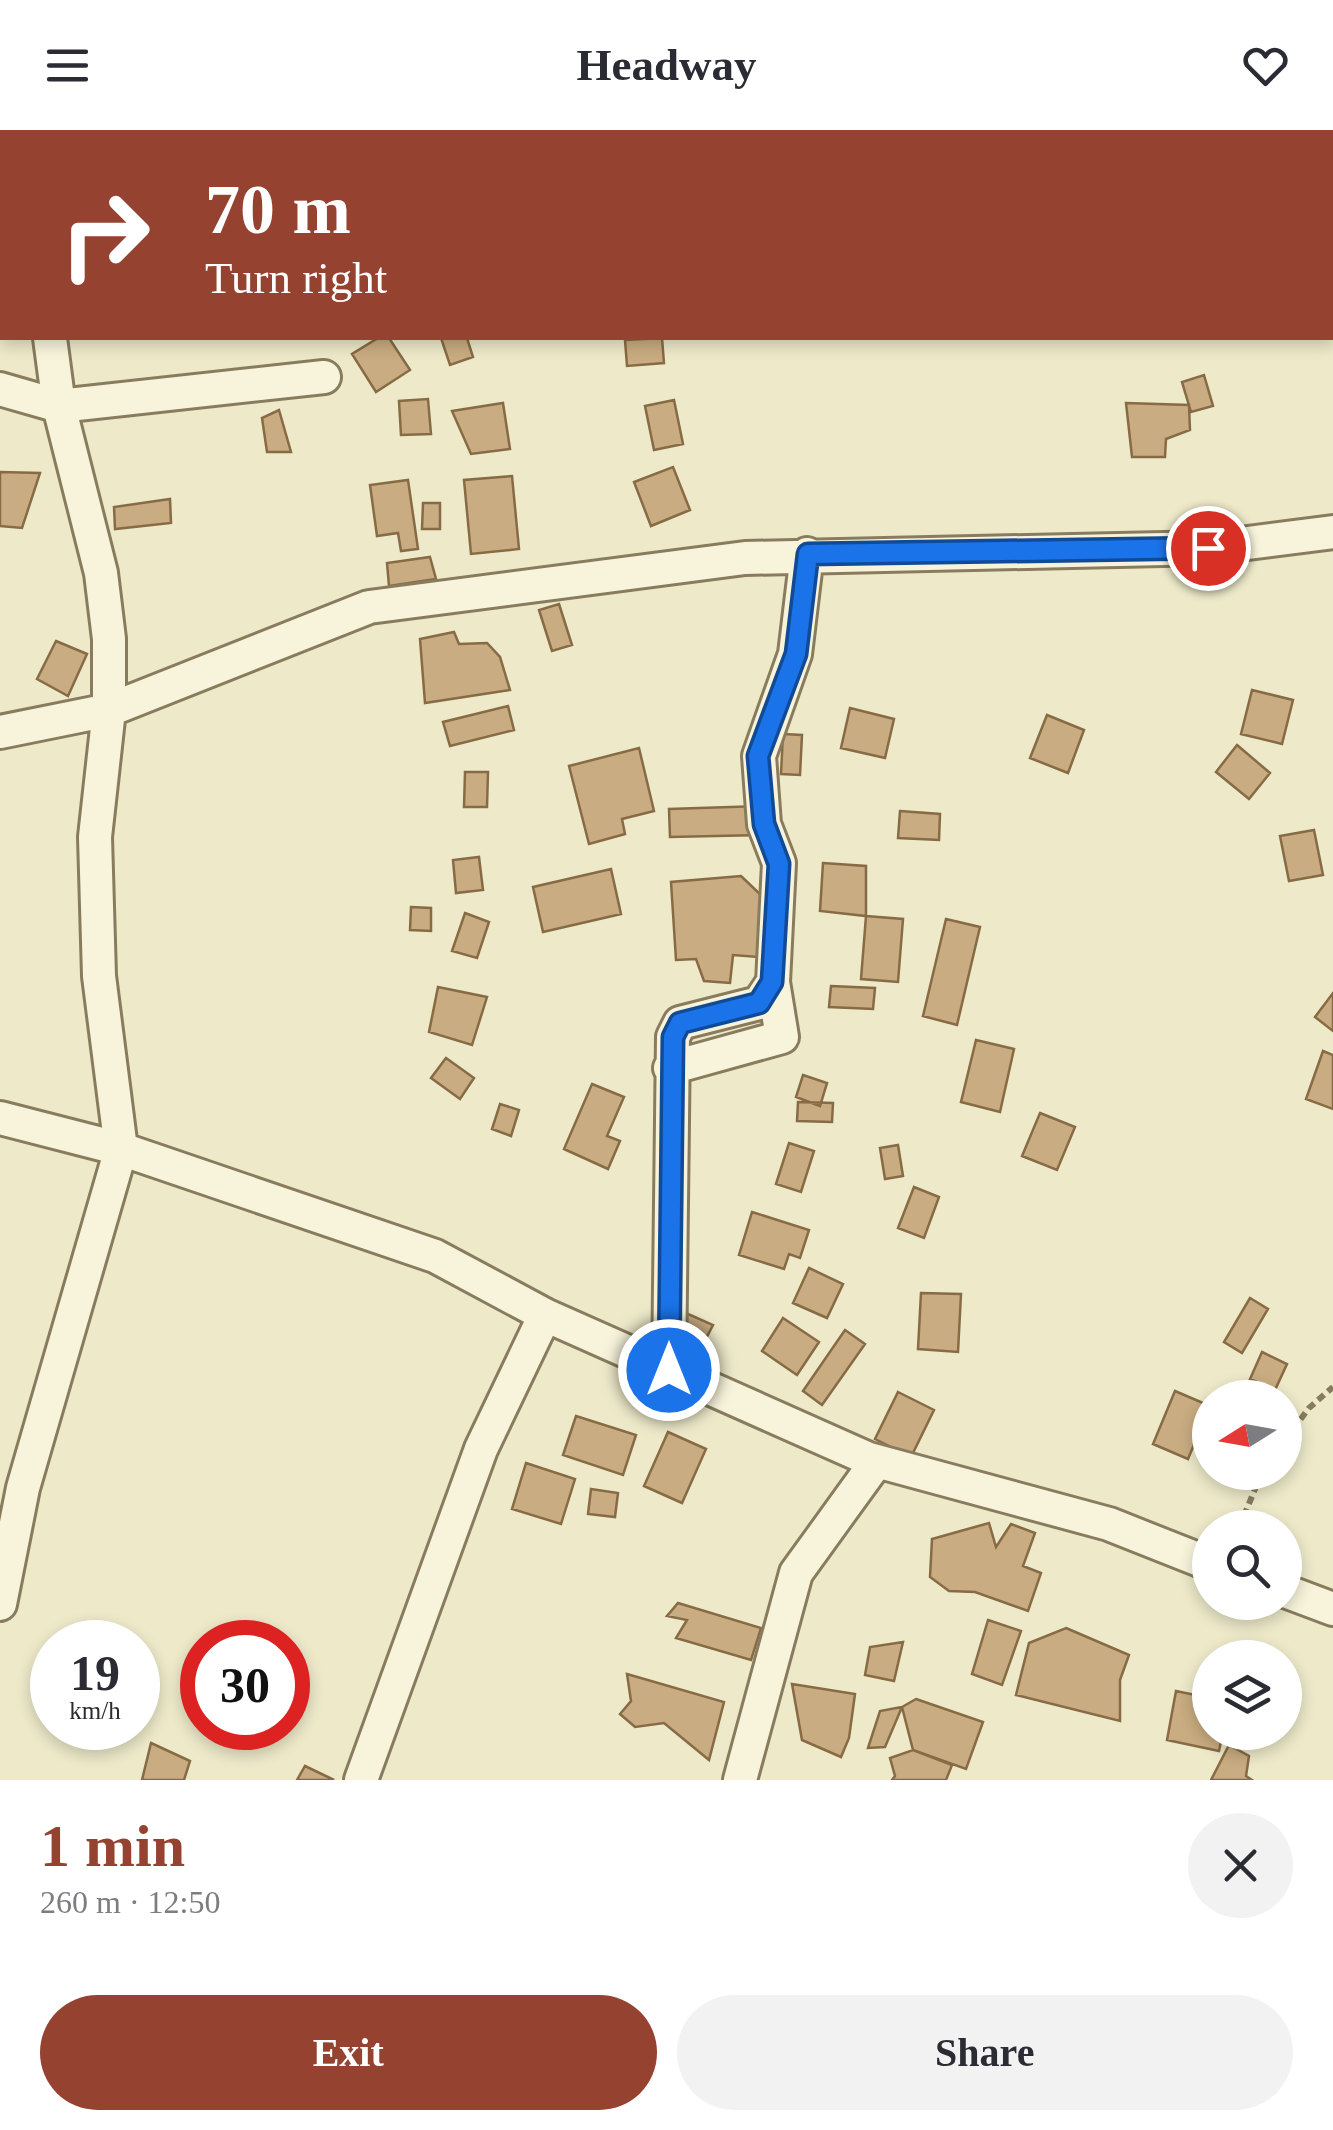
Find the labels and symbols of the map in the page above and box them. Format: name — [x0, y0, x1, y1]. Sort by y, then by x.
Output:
pin — [1166, 506, 1251, 591]
position arrow — [617, 1318, 721, 1422]
north arrow — [1192, 1380, 1302, 1490]
speed limit sign: 30 — [180, 1620, 310, 1750]

